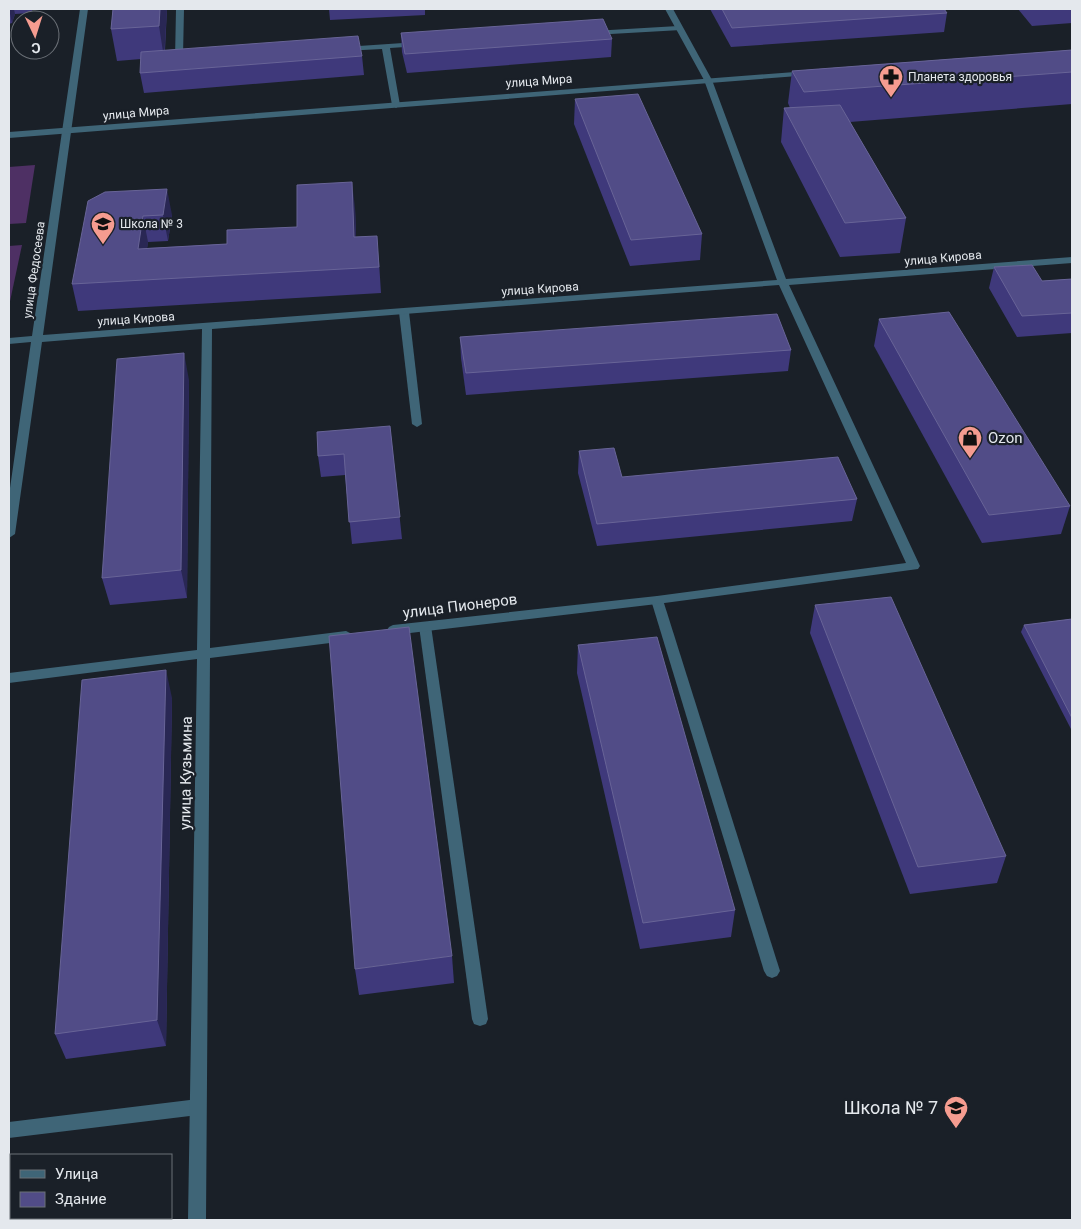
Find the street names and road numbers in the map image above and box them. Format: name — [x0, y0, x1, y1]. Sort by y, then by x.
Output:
street label: улица Мира — [505, 72, 573, 90]
street label: улица Мира — [102, 103, 170, 123]
street label: улица Федосеева — [20, 220, 48, 320]
street label: улица Кирова — [904, 248, 982, 268]
street label: улица Кирова — [501, 279, 579, 299]
street label: улица Кирова — [97, 309, 175, 329]
street label: улица Пионеров — [402, 590, 518, 622]
street label: улица Кузьмина — [176, 716, 196, 830]

